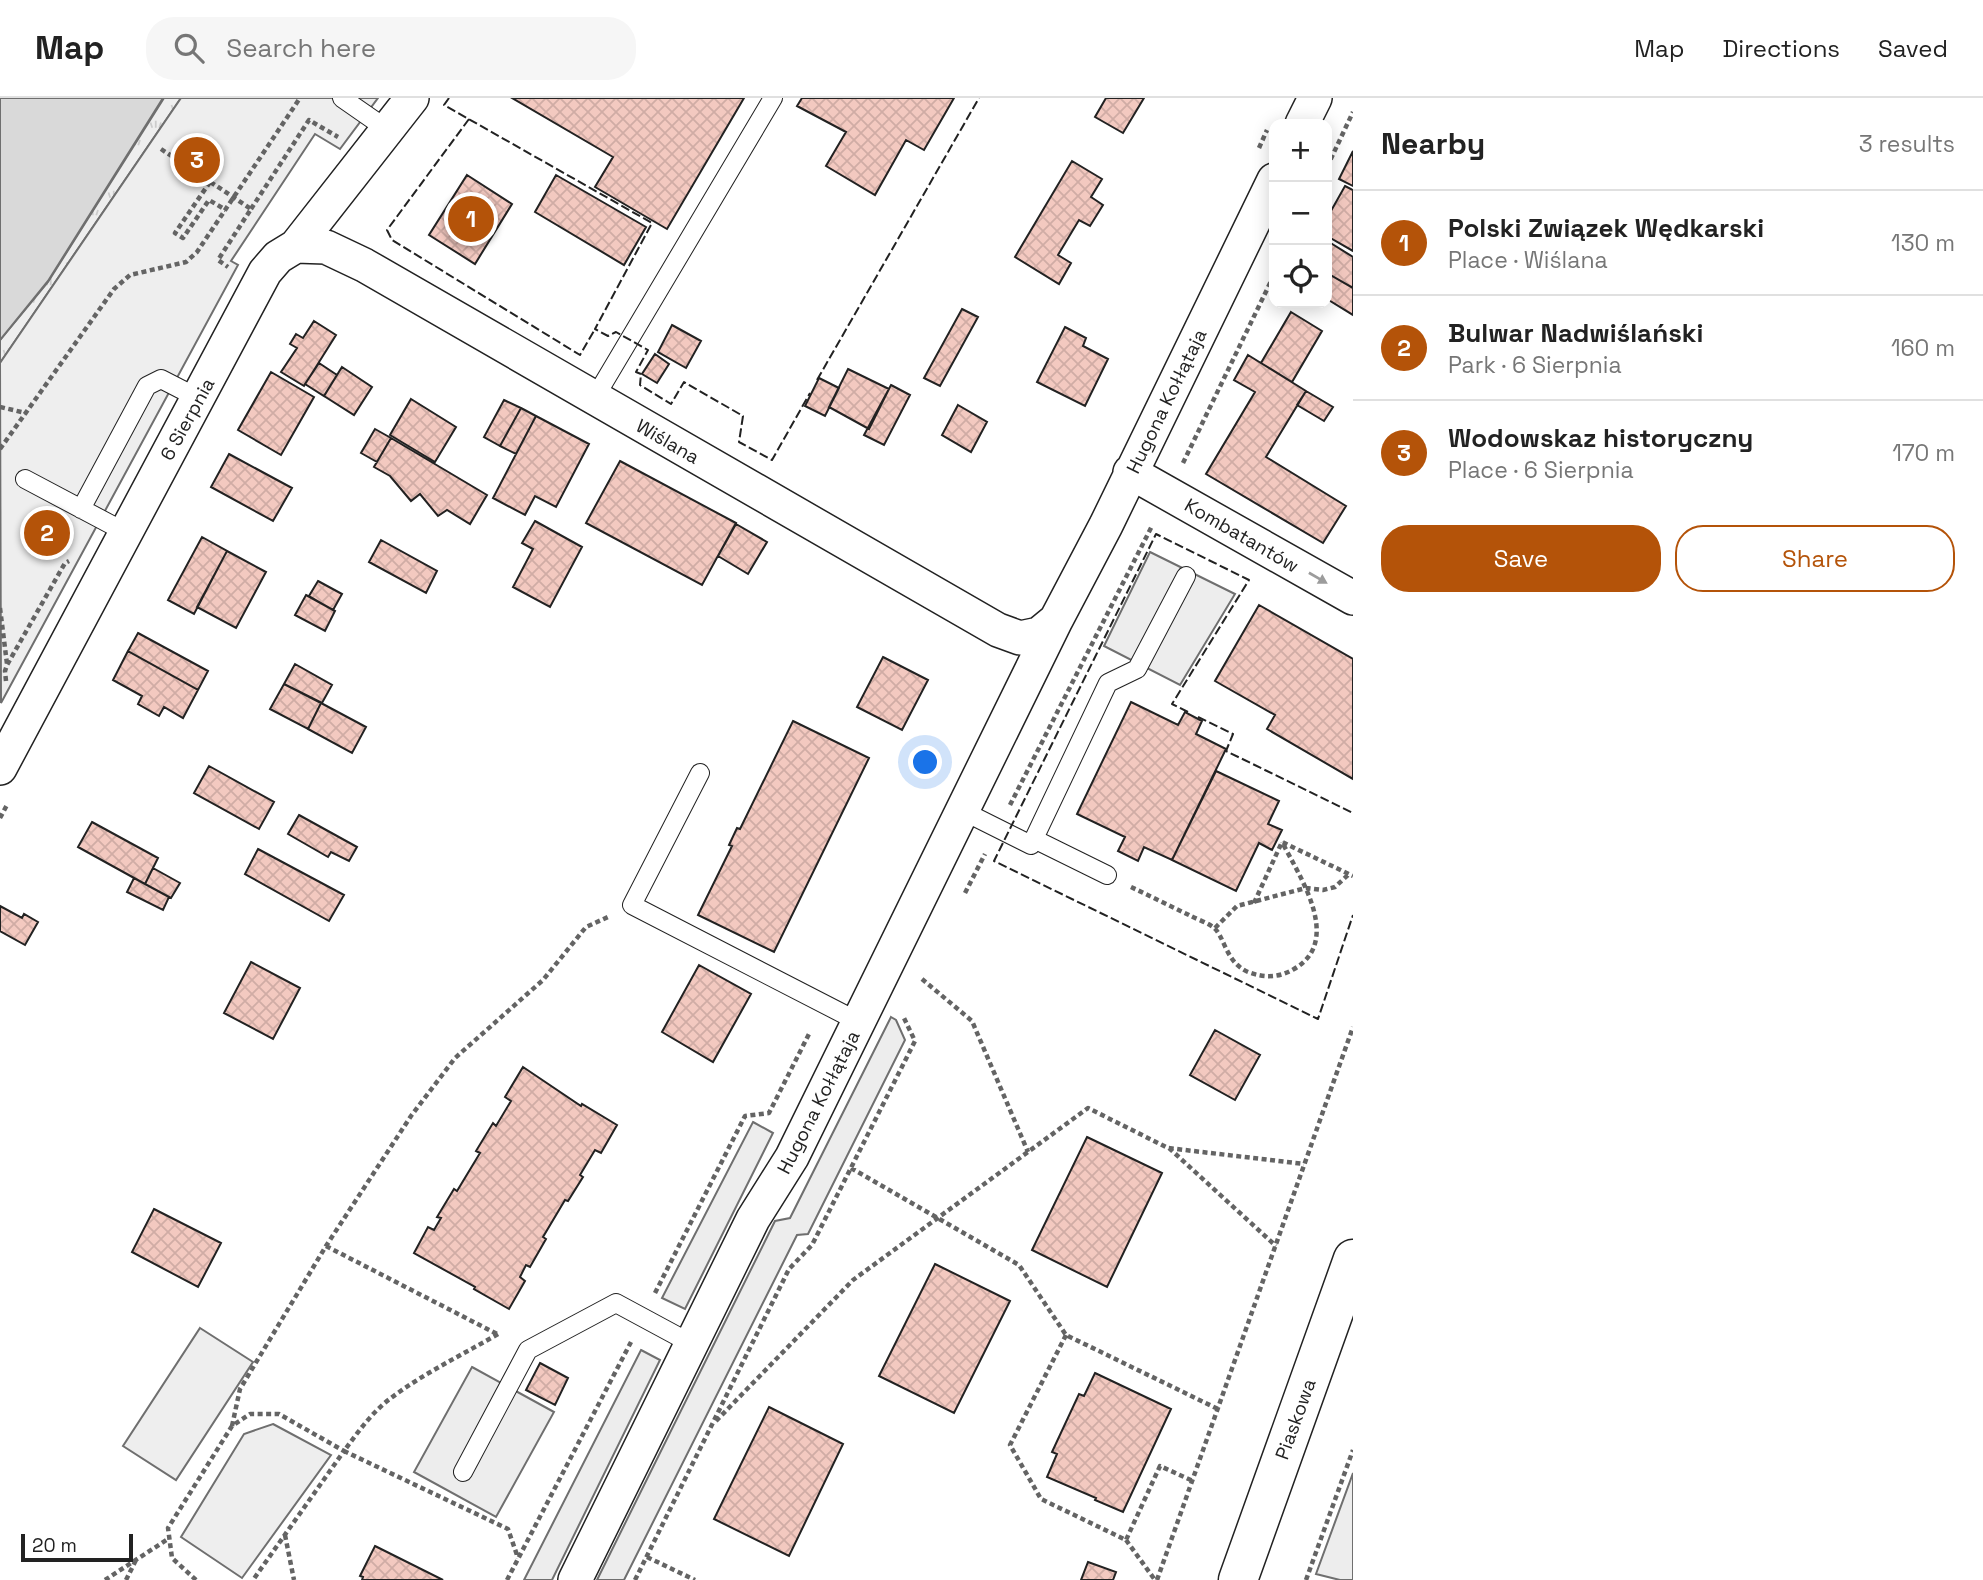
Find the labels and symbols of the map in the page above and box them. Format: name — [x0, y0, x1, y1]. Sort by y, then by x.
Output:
pin: 3 — [174, 134, 220, 186]
pin: 1 — [448, 193, 494, 245]
street label: Hugona Kołłątaja — [1121, 325, 1212, 478]
street label: 6 Sierpnia — [155, 373, 220, 465]
street label: Wiślana — [631, 413, 704, 470]
street label: Kombatantów — [1180, 493, 1303, 578]
pin: 2 — [24, 507, 70, 559]
one-way arrow — [1308, 572, 1327, 584]
your location — [908, 745, 942, 779]
street label: Hugona Kołłątaja — [771, 1026, 865, 1178]
street label: Piaskowa — [1269, 1375, 1322, 1463]
scale bar — [21, 1531, 133, 1563]

